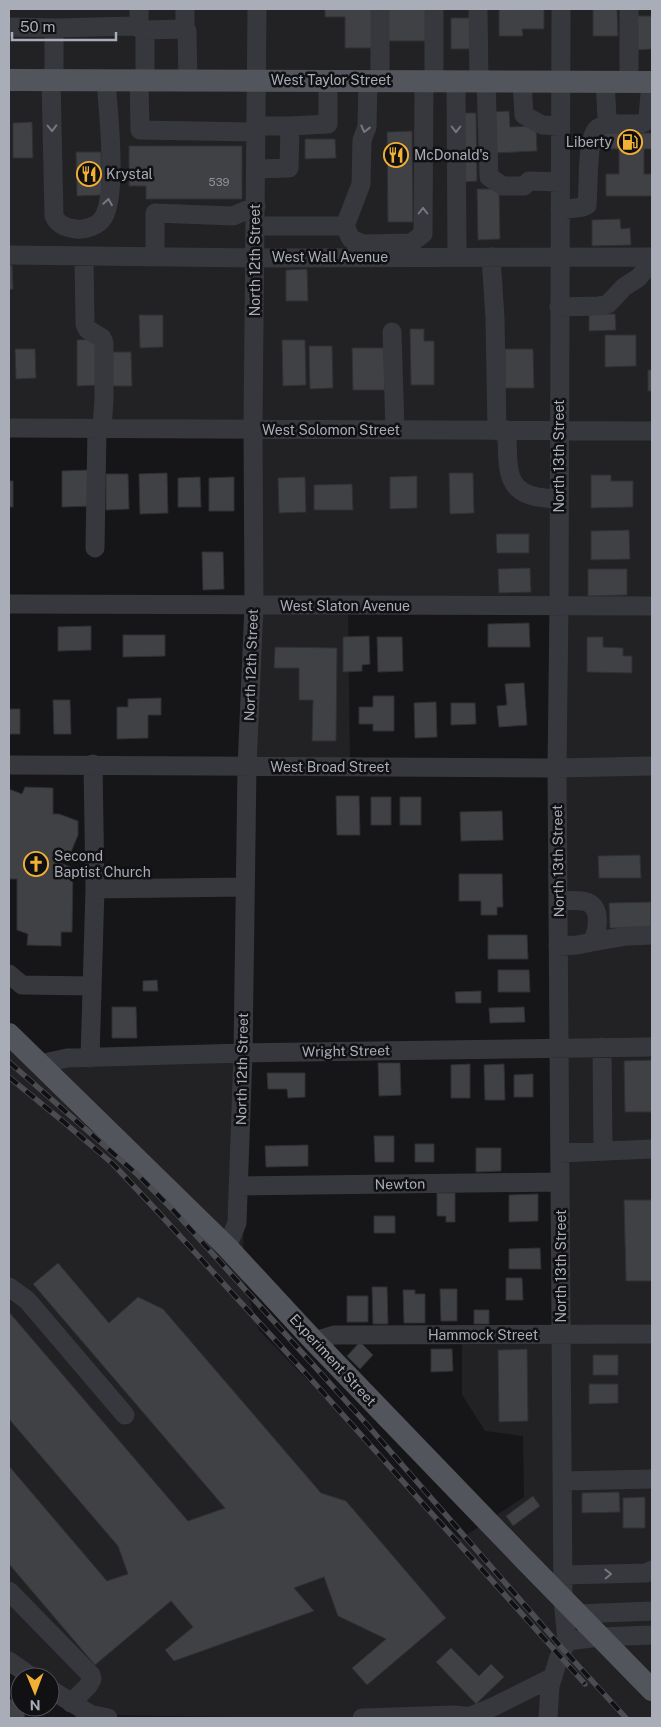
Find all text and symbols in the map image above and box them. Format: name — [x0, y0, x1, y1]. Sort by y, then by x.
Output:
scale bar — [12, 10, 116, 42]
text: 50 m — [20, 18, 55, 35]
street label: West Taylor Street — [271, 72, 391, 88]
one-way arrow — [360, 124, 371, 133]
one-way arrow — [47, 125, 57, 133]
one-way arrow — [451, 126, 461, 134]
fuel station icon: Liberty — [617, 129, 643, 155]
place label: Liberty — [566, 134, 612, 150]
restaurant icon: McDonald's — [383, 142, 409, 168]
place label: McDonald's — [414, 147, 489, 163]
restaurant icon: Krystal — [76, 161, 102, 187]
place label: Krystal — [106, 166, 153, 182]
house number: 539 — [209, 176, 230, 188]
one-way arrow — [103, 198, 113, 207]
street label: North 12th Street — [247, 204, 263, 316]
one-way arrow — [418, 206, 428, 214]
street label: West Wall Avenue — [272, 249, 388, 265]
street label: North 13th Street — [551, 400, 567, 512]
street label: West Solomon Street — [262, 422, 400, 438]
street label: West Slaton Avenue — [280, 598, 410, 614]
street label: North 12th Street — [241, 609, 261, 721]
street label: West Broad Street — [270, 759, 390, 775]
street label: North 13th Street — [549, 804, 567, 918]
place label: Second Baptist Church — [54, 848, 151, 880]
church icon: Second Baptist Church — [23, 851, 49, 877]
street label: North 12th Street — [233, 1013, 251, 1125]
street label: Wright Street — [302, 1042, 390, 1060]
street label: Newton — [375, 1176, 425, 1192]
street label: North 13th Street — [553, 1210, 569, 1322]
street label: Experiment Street — [286, 1311, 380, 1409]
street label: Hammock Street — [428, 1327, 538, 1343]
one-way arrow — [604, 1568, 612, 1579]
north arrow — [10, 1667, 60, 1717]
text: N — [30, 1697, 41, 1713]

